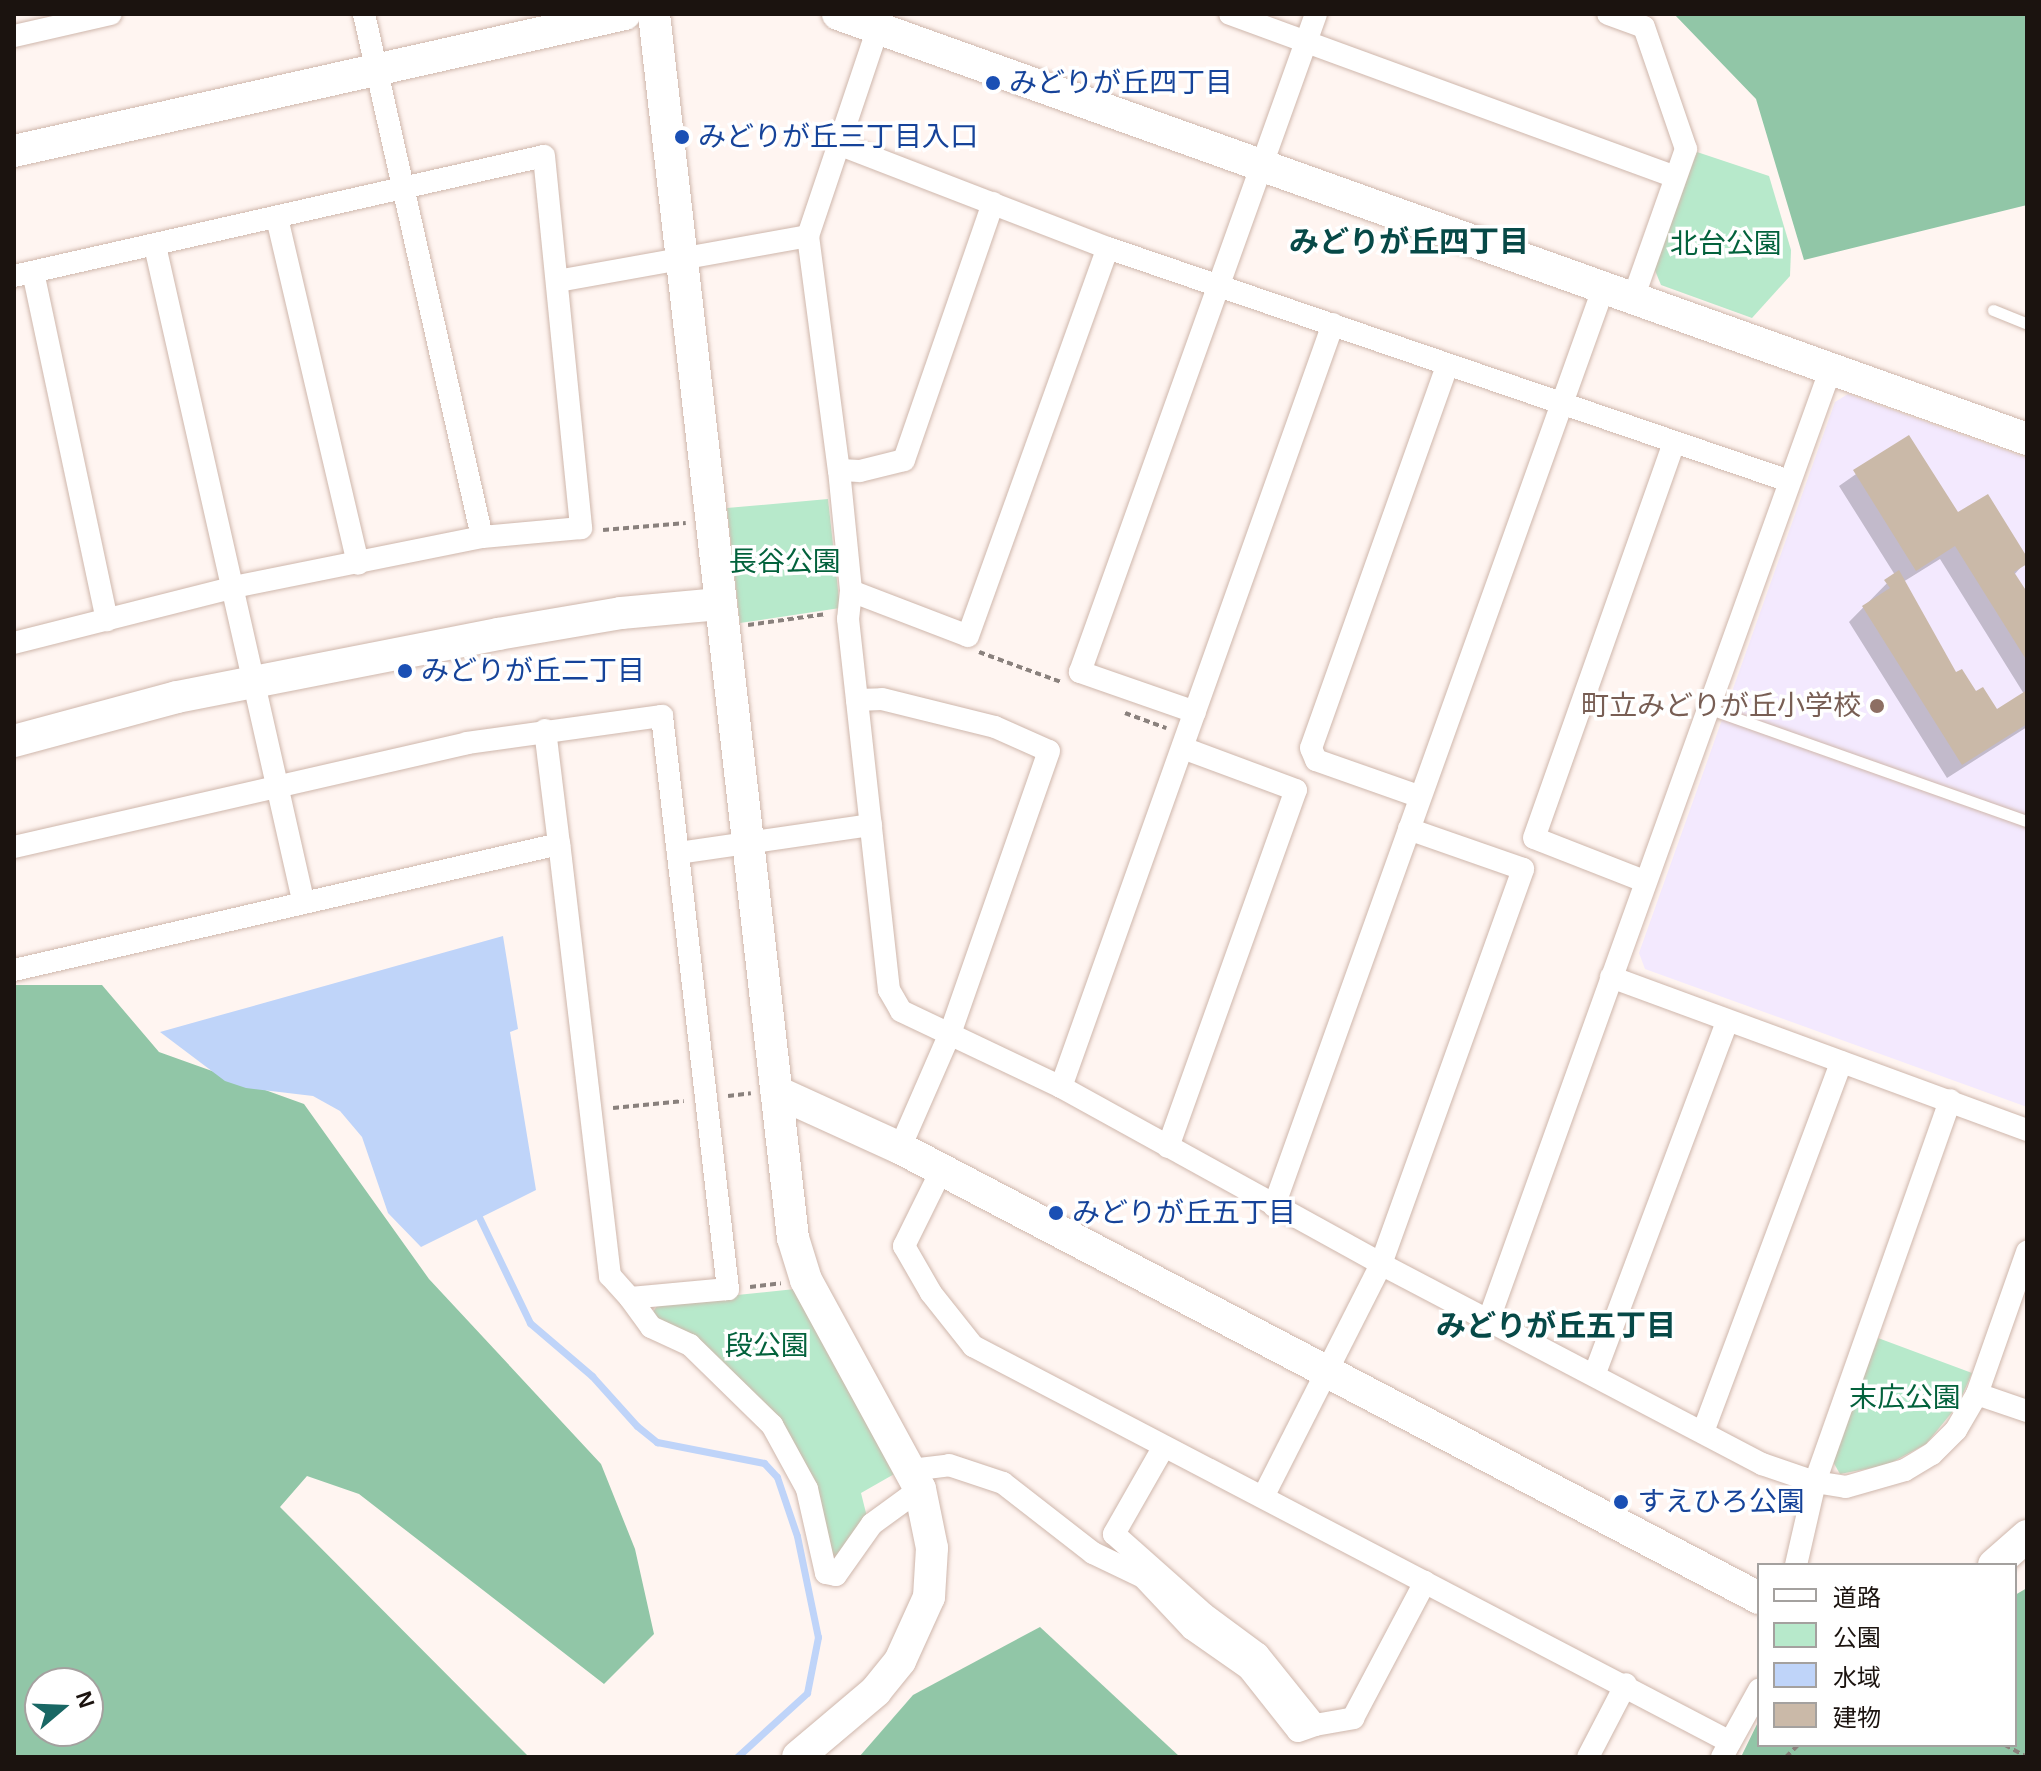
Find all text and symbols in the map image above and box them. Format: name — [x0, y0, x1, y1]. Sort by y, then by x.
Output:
place label: みどりが丘四丁目 — [1009, 66, 1233, 100]
marker: みどりが丘四丁目 — [984, 74, 1002, 92]
place label: みどりが丘三丁目入口 — [698, 120, 978, 154]
marker: みどりが丘三丁目入口 — [673, 128, 691, 146]
district label: みどりが丘四丁目 — [1289, 224, 1529, 260]
park label: 北台公園 — [1670, 227, 1782, 261]
park label: 長谷公園 — [729, 545, 841, 579]
place label: みどりが丘二丁目 — [421, 654, 645, 688]
marker: みどりが丘二丁目 — [396, 662, 414, 680]
place label: 町立みどりが丘小学校 — [1581, 689, 1861, 723]
marker: 町立みどりが丘小学校 — [1868, 697, 1886, 715]
place label: みどりが丘五丁目 — [1072, 1196, 1296, 1230]
marker: みどりが丘五丁目 — [1047, 1204, 1065, 1222]
district label: みどりが丘五丁目 — [1436, 1308, 1676, 1344]
park label: 段公園 — [725, 1329, 809, 1363]
park label: 末広公園 — [1849, 1381, 1961, 1415]
place label: すえひろ公園 — [1637, 1485, 1805, 1519]
marker: すえひろ公園 — [1612, 1493, 1630, 1511]
legend — [1757, 1563, 2017, 1747]
text: 道路 — [1833, 1584, 1881, 1611]
text: 公園 — [1833, 1624, 1881, 1651]
text: 水域 — [1833, 1664, 1881, 1691]
north arrow — [24, 1667, 104, 1747]
text: N — [71, 1688, 100, 1711]
text: 建物 — [1833, 1704, 1881, 1731]

